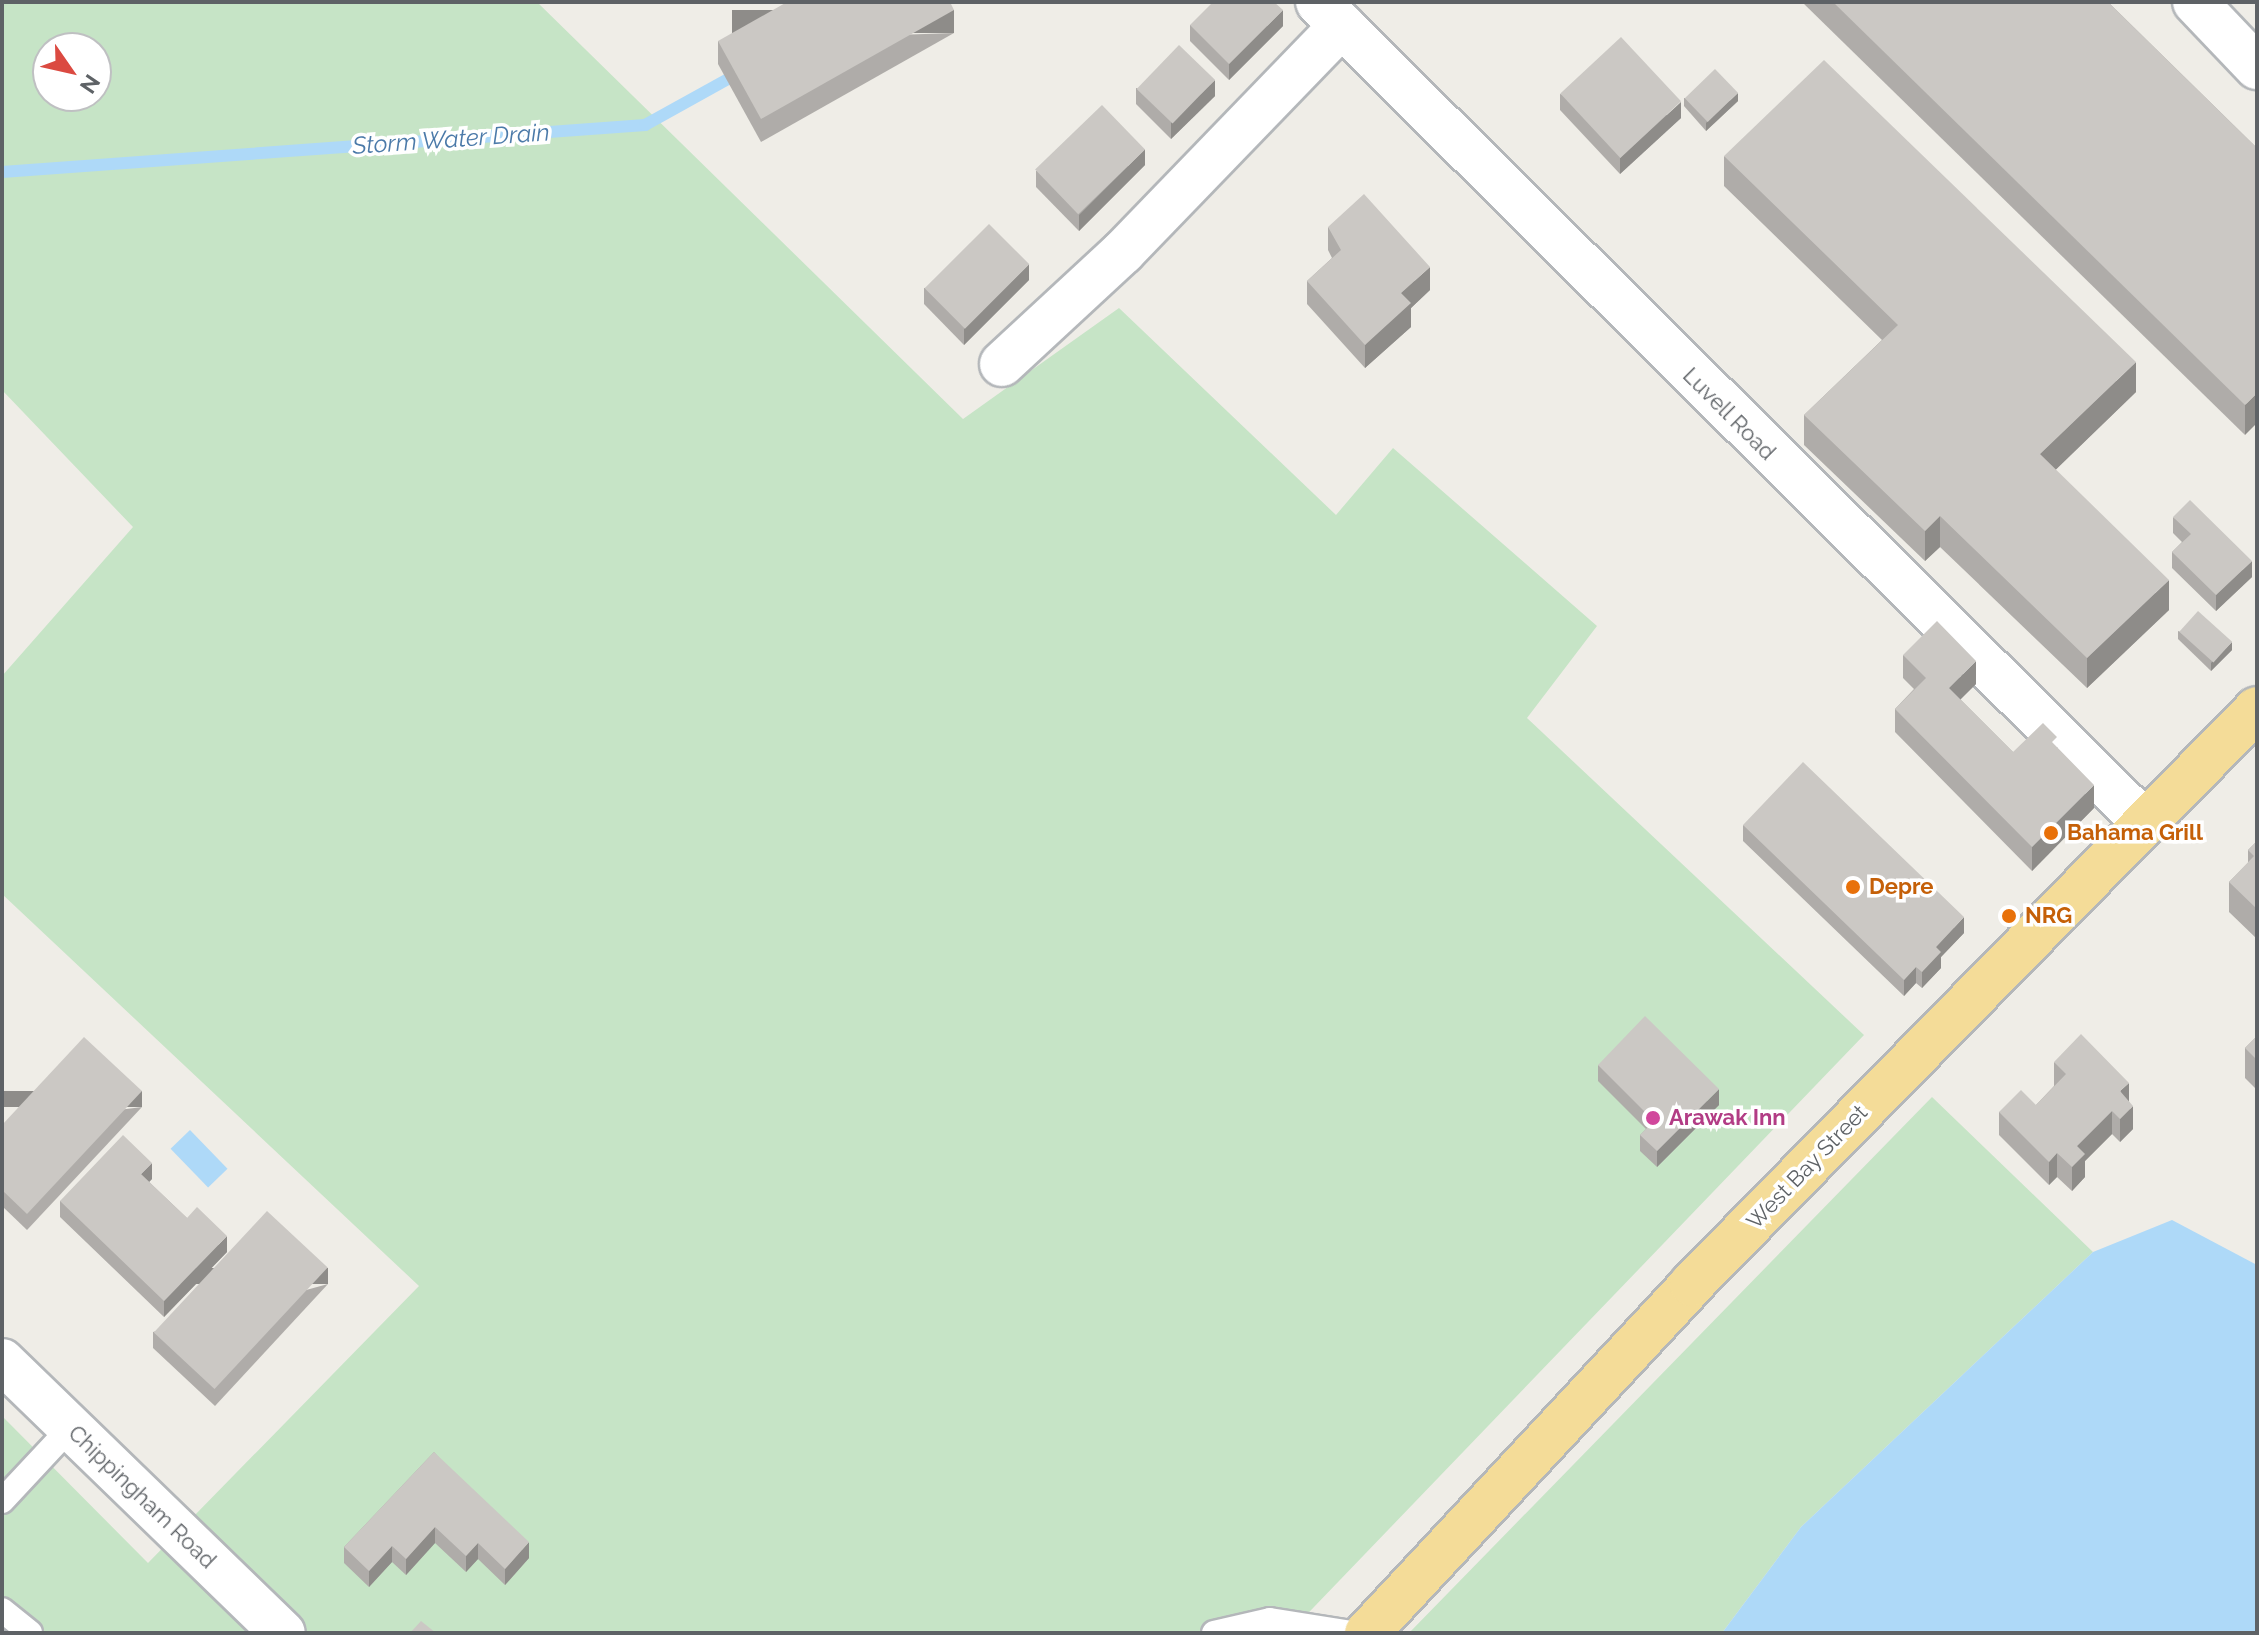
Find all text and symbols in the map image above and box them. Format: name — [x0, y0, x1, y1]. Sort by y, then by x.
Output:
north arrow — [32, 32, 112, 112]
text: N — [75, 70, 106, 99]
water label: Storm Water Drain — [351, 118, 551, 160]
street label: Luvell Road — [1677, 362, 1781, 466]
place label: Bahama Grill — [2067, 820, 2203, 846]
marker: Bahama Grill — [2042, 824, 2060, 842]
place label: Depre — [1869, 874, 1933, 900]
marker: Depre — [1844, 878, 1862, 896]
place label: NRG — [2025, 903, 2072, 929]
marker: NRG — [2000, 907, 2018, 925]
street label: West Bay Street — [1741, 1099, 1873, 1235]
place label: Arawak Inn — [1669, 1105, 1786, 1131]
marker: Arawak Inn — [1644, 1109, 1662, 1127]
street label: Chippingham Road — [63, 1420, 221, 1574]

